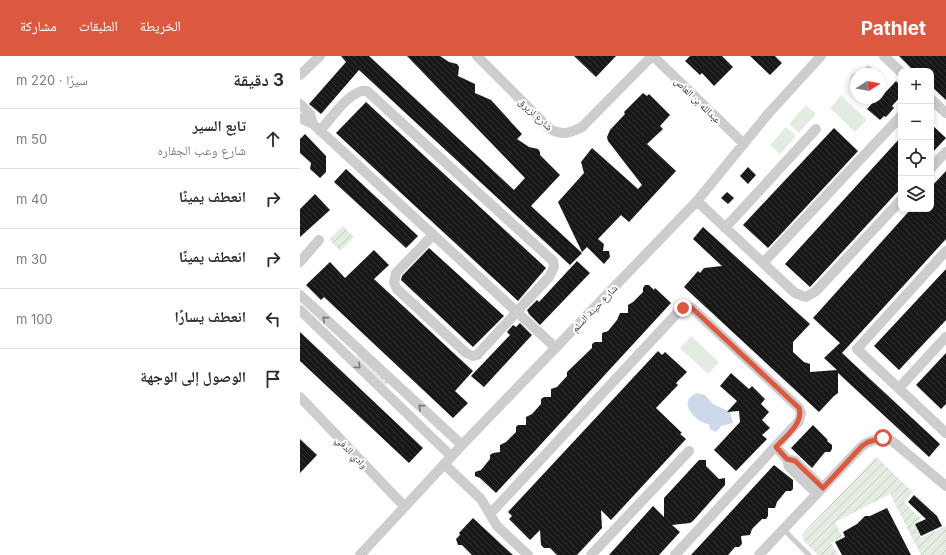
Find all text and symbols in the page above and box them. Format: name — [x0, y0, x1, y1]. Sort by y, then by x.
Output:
text: مشاركة — [20, 17, 57, 34]
text: الطبقات — [79, 17, 118, 34]
text: الخريطة — [140, 17, 181, 34]
text: Pathlet — [861, 17, 926, 40]
north arrow — [850, 68, 886, 104]
map controls — [898, 68, 934, 212]
button: + — [898, 68, 934, 104]
text: 3 دقيقة — [233, 70, 284, 90]
text: سيرًا · 220 m — [16, 72, 88, 88]
street label: عبدالله بن العاص — [671, 75, 724, 126]
street label: شارع لزيرق — [516, 95, 556, 134]
button: − — [898, 104, 934, 140]
text: تابع السير — [192, 116, 246, 135]
icon: ahead — [262, 128, 284, 150]
text: 50 m — [16, 131, 47, 147]
button: locate — [898, 140, 934, 176]
text: شارع وعب الجفاره — [158, 142, 246, 158]
button: layers — [898, 176, 934, 212]
text: انعطف يمينًا — [179, 187, 246, 206]
icon: right — [262, 188, 284, 210]
text: 40 m — [16, 191, 48, 207]
text: انعطف يمينًا — [179, 247, 246, 266]
icon: right — [262, 248, 284, 270]
text: 30 m — [16, 251, 47, 267]
street label: شارع حينة السلم — [569, 282, 621, 335]
route end — [674, 299, 692, 317]
text: انعطف يسارًا — [174, 307, 246, 326]
icon: left — [262, 308, 284, 330]
text: 100 m — [16, 311, 53, 327]
one-way arrow — [322, 317, 330, 324]
one-way arrow — [353, 362, 361, 369]
text: الوصول إلى الوجهة — [140, 367, 246, 386]
icon: arrive — [262, 368, 284, 390]
one-way arrow — [418, 404, 426, 412]
route start — [874, 429, 892, 447]
street label: وادي الدفي — [332, 433, 371, 473]

